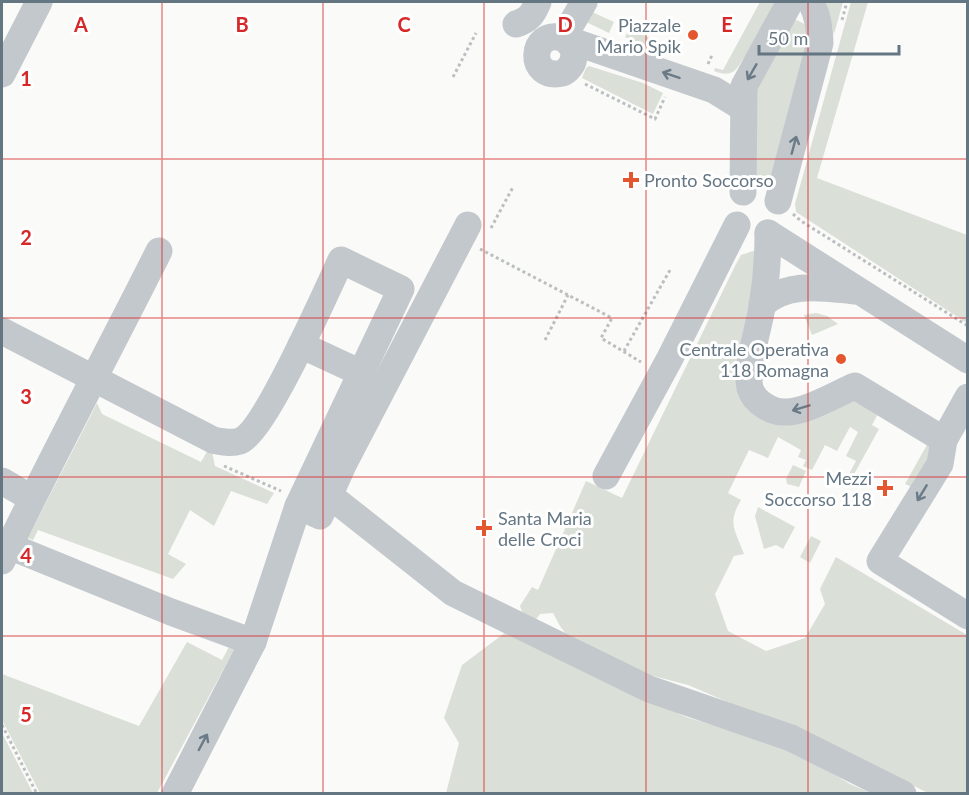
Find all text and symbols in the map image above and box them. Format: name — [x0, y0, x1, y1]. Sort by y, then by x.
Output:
text: A — [73, 12, 88, 36]
text: B — [235, 12, 249, 36]
text: C — [397, 12, 411, 36]
text: D — [557, 12, 573, 36]
text: E — [721, 12, 733, 36]
place label: Piazzale Mario Spik — [597, 14, 682, 57]
scale bar — [759, 18, 898, 56]
text: 50 m — [768, 27, 808, 49]
marker: Piazzale Mario Spik — [686, 28, 700, 42]
one-way arrow — [746, 63, 758, 80]
text: 1 — [20, 66, 32, 90]
one-way arrow — [662, 69, 681, 80]
one-way arrow — [789, 136, 800, 155]
place label: Pronto Soccorso — [644, 169, 774, 191]
marker: Pronto Soccorso — [622, 171, 640, 189]
text: 2 — [20, 225, 32, 249]
place label: Centrale Operativa 118 Romagna — [679, 338, 829, 381]
marker: Centrale Operativa 118 Romagna — [834, 352, 848, 366]
text: 3 — [20, 384, 32, 408]
one-way arrow — [792, 403, 811, 414]
place label: Mezzi Soccorso 118 — [765, 467, 872, 510]
marker: Mezzi Soccorso 118 — [876, 479, 894, 497]
one-way arrow — [916, 484, 928, 501]
place label: Santa Maria delle Croci — [498, 507, 592, 550]
marker: Santa Maria delle Croci — [475, 519, 493, 537]
text: 4 — [20, 543, 32, 567]
text: 5 — [20, 702, 32, 726]
one-way arrow — [197, 733, 209, 751]

